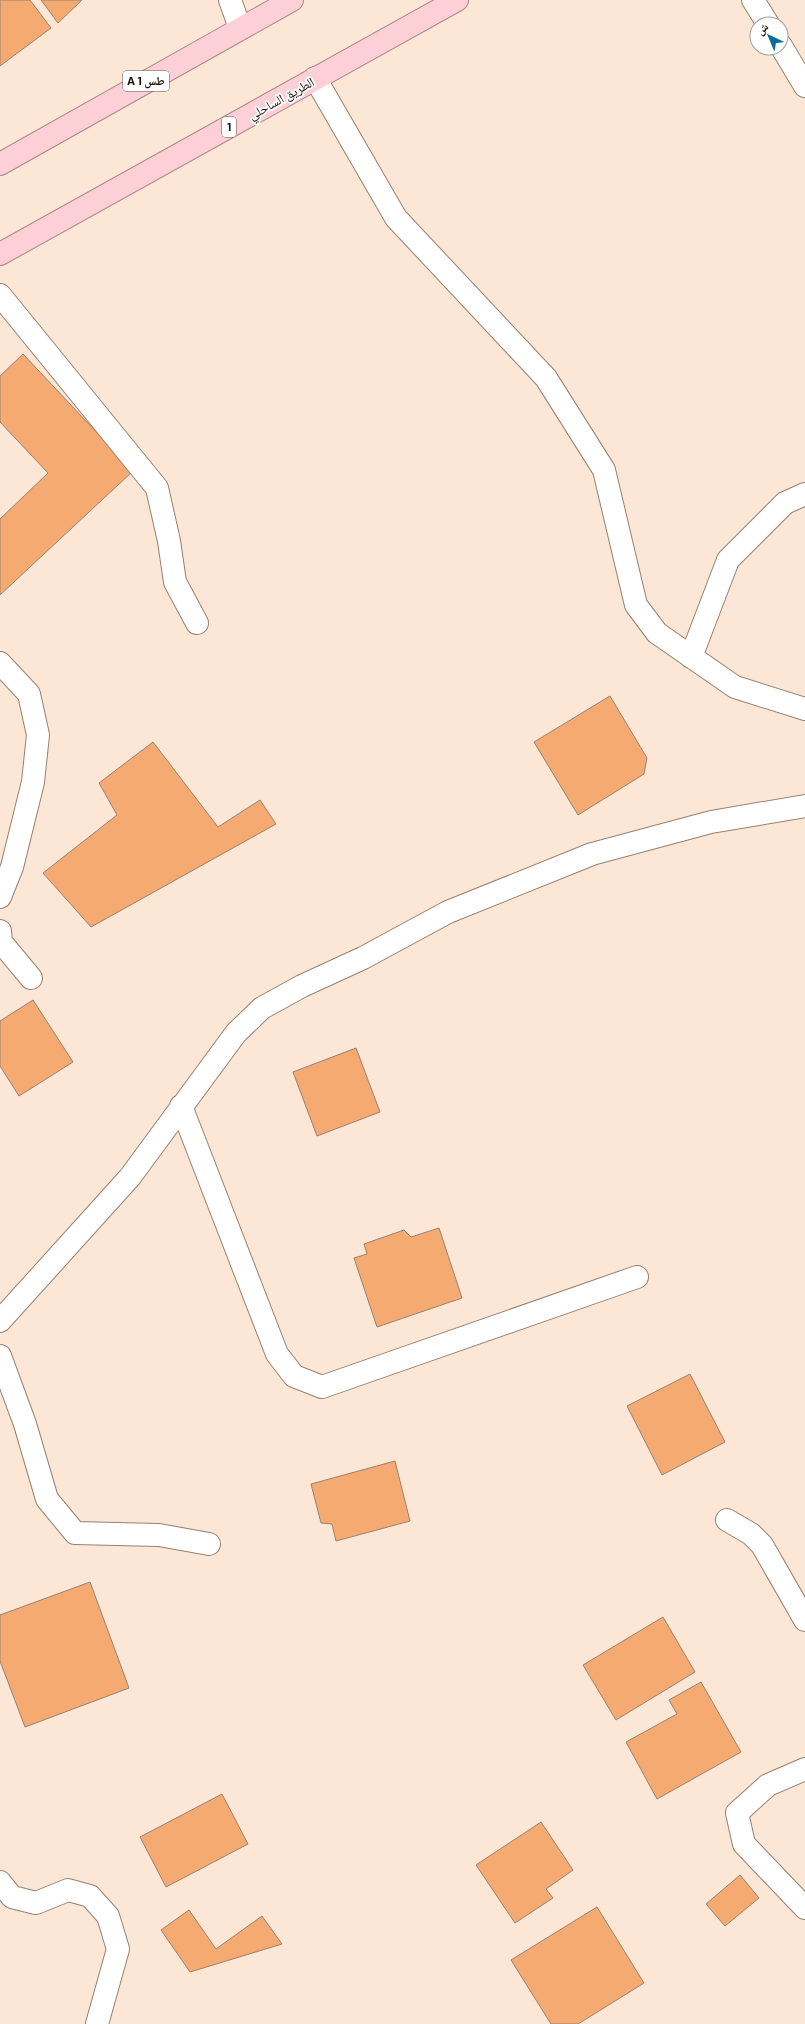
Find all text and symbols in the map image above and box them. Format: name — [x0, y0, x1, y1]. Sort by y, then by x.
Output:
north arrow — [749, 16, 789, 56]
text: ش — [753, 19, 772, 39]
road number: A 1 طس — [123, 71, 169, 91]
street label: الطريق الساحلي — [245, 73, 318, 126]
road number: 1 — [222, 117, 236, 137]

